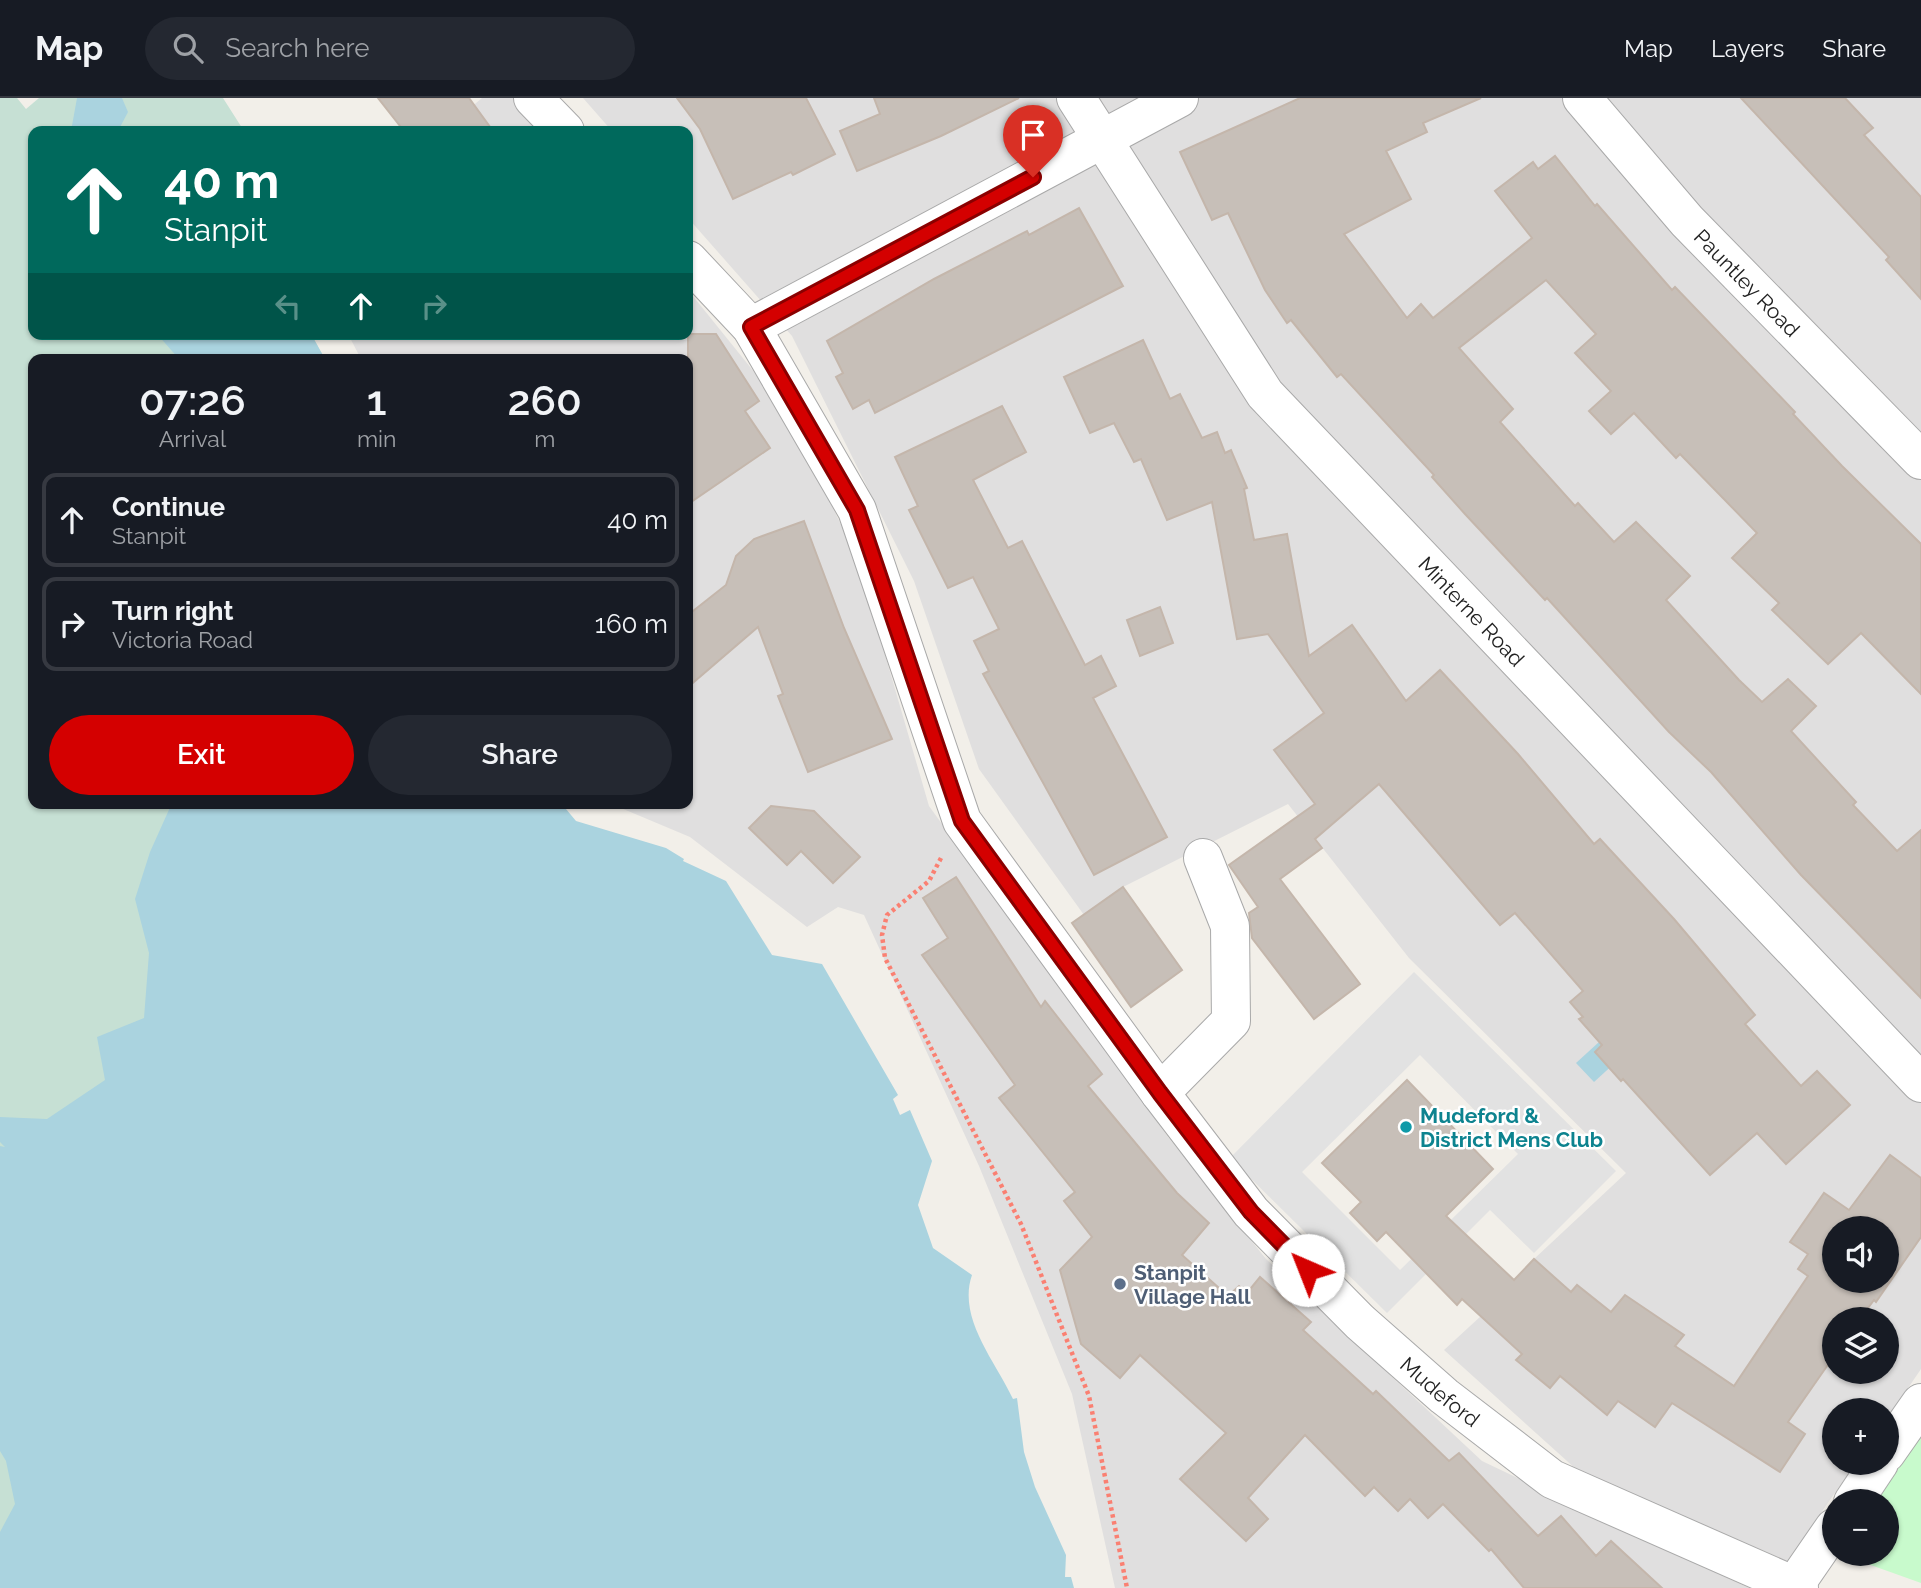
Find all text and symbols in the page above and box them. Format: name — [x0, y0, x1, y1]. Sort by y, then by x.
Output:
search box — [145, 17, 635, 80]
text: Map — [35, 29, 103, 68]
icon: search — [169, 29, 207, 67]
text: Search here — [225, 33, 370, 63]
text: Map — [1624, 34, 1673, 63]
text: Layers — [1711, 34, 1784, 63]
text: Share — [1822, 34, 1886, 63]
pin — [1003, 105, 1063, 177]
icon: arrive — [1014, 116, 1052, 154]
text: 40 m — [164, 152, 279, 209]
icon: ahead — [49, 154, 140, 245]
text: Stanpit — [164, 211, 267, 248]
street label: Pauntley Road — [1689, 224, 1805, 342]
icon: left — [269, 287, 307, 325]
icon: ahead — [342, 287, 380, 325]
icon: right — [415, 287, 453, 325]
text: 07:26 — [139, 376, 246, 425]
text: 1 — [367, 376, 387, 425]
text: 260 — [508, 376, 582, 425]
text: Arrival — [159, 425, 226, 452]
text: min — [357, 425, 396, 452]
text: m — [534, 425, 555, 452]
text: Continue — [112, 492, 225, 522]
icon: ahead — [53, 501, 91, 539]
text: 40 m — [607, 505, 668, 535]
text: Stanpit — [112, 522, 186, 549]
street label: Minterne Road — [1414, 551, 1530, 671]
text: Turn right — [112, 596, 233, 626]
icon: right — [53, 605, 91, 643]
text: 160 m — [595, 609, 668, 639]
text: Victoria Road — [112, 626, 253, 653]
button: Exit — [49, 715, 354, 795]
button: Share — [368, 715, 672, 795]
place label: Mudeford & District Mens Club — [1420, 1103, 1603, 1152]
marker: Mudeford & District Mens Club — [1398, 1119, 1414, 1135]
map controls — [1822, 1216, 1899, 1566]
button: sound — [1822, 1216, 1899, 1293]
position arrow — [1271, 1233, 1345, 1307]
place label: Stanpit Village Hall — [1134, 1260, 1251, 1309]
marker: Stanpit Village Hall — [1112, 1276, 1128, 1292]
button: layers — [1822, 1307, 1899, 1384]
street label: Mudeford — [1396, 1351, 1485, 1431]
button: + — [1822, 1398, 1899, 1475]
button: − — [1822, 1489, 1899, 1566]

